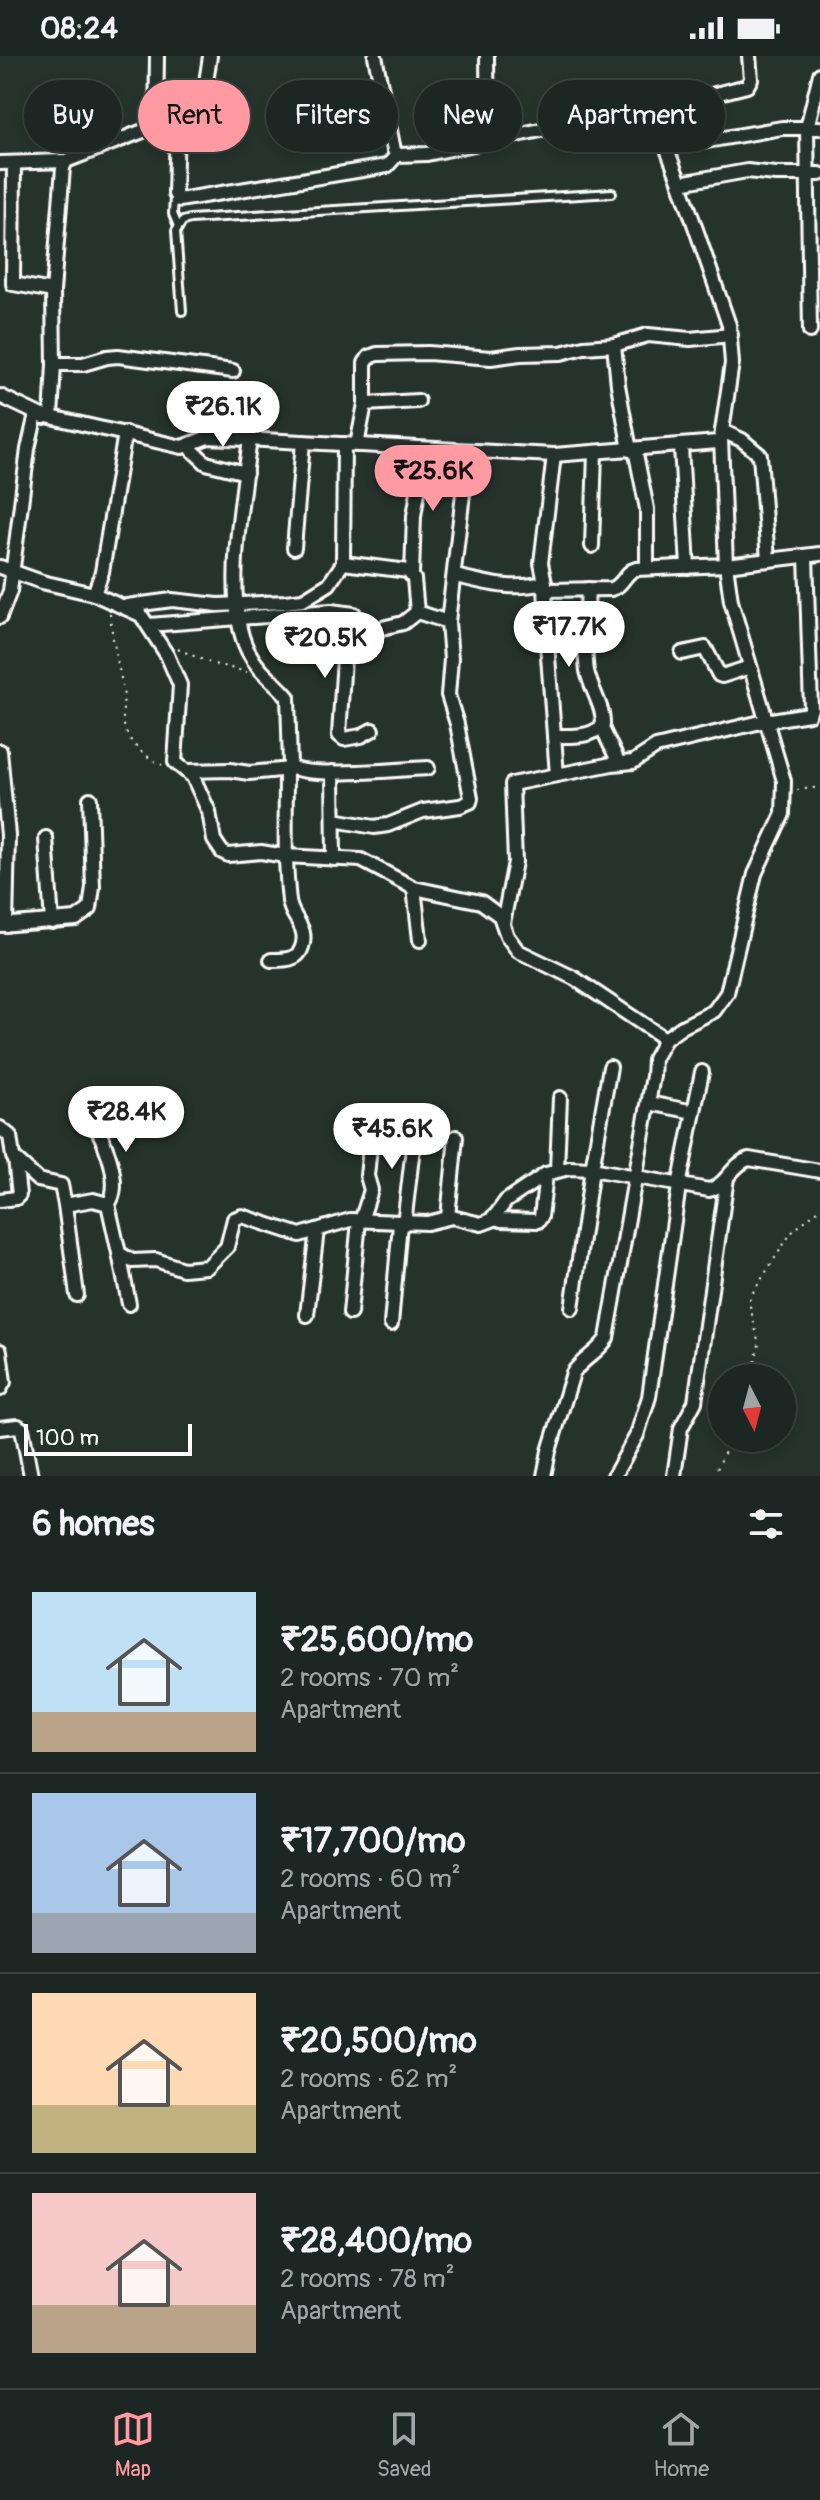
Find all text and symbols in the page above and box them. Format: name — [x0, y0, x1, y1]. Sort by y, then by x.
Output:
text: 08:24 — [40, 10, 118, 47]
chip: Buy — [24, 80, 122, 152]
chip: Rent — [138, 80, 250, 152]
chip: Filters — [266, 80, 398, 152]
chip: New — [414, 80, 522, 152]
chip: Apartment — [538, 80, 725, 152]
pin: ₹26.1K — [158, 381, 288, 449]
text: ₹26.1K — [185, 391, 261, 423]
pin: ₹25.6K — [368, 445, 498, 513]
text: ₹25.6K — [393, 455, 473, 487]
pin: ₹17.7K — [504, 601, 634, 669]
text: ₹17.7K — [532, 611, 606, 643]
pin: ₹20.5K — [260, 612, 390, 680]
text: ₹20.5K — [283, 622, 367, 654]
pin: ₹28.4K — [61, 1086, 191, 1154]
text: ₹28.4K — [86, 1096, 166, 1128]
pin: ₹45.6K — [327, 1103, 457, 1171]
text: ₹45.6K — [351, 1113, 433, 1145]
north arrow — [708, 1364, 796, 1452]
map controls — [708, 1364, 796, 1452]
scale bar — [24, 1420, 192, 1456]
text: 100 m — [36, 1424, 99, 1452]
icon: filters — [744, 1502, 788, 1546]
text: 6 homes — [32, 1503, 155, 1546]
text: ₹25,600/mo — [280, 1619, 473, 1662]
icon: home — [96, 1624, 192, 1720]
text: 2 rooms · 70 m² — [280, 1662, 459, 1694]
text: Apartment — [280, 1694, 401, 1726]
text: ₹17,700/mo — [280, 1820, 465, 1863]
icon: home — [96, 1825, 192, 1921]
text: 2 rooms · 60 m² — [280, 1863, 461, 1895]
text: Apartment — [280, 1895, 401, 1927]
text: ₹20,500/mo — [280, 2020, 477, 2063]
icon: home — [96, 2025, 192, 2121]
text: 2 rooms · 62 m² — [280, 2063, 457, 2095]
text: Apartment — [280, 2095, 401, 2127]
text: ₹28,400/mo — [280, 2220, 472, 2263]
icon: home — [96, 2225, 192, 2321]
text: 2 rooms · 78 m² — [280, 2263, 455, 2295]
text: Apartment — [280, 2295, 401, 2327]
tab: Map — [111, 2407, 155, 2483]
tab: Saved — [377, 2407, 432, 2483]
tab: Home — [654, 2407, 709, 2483]

